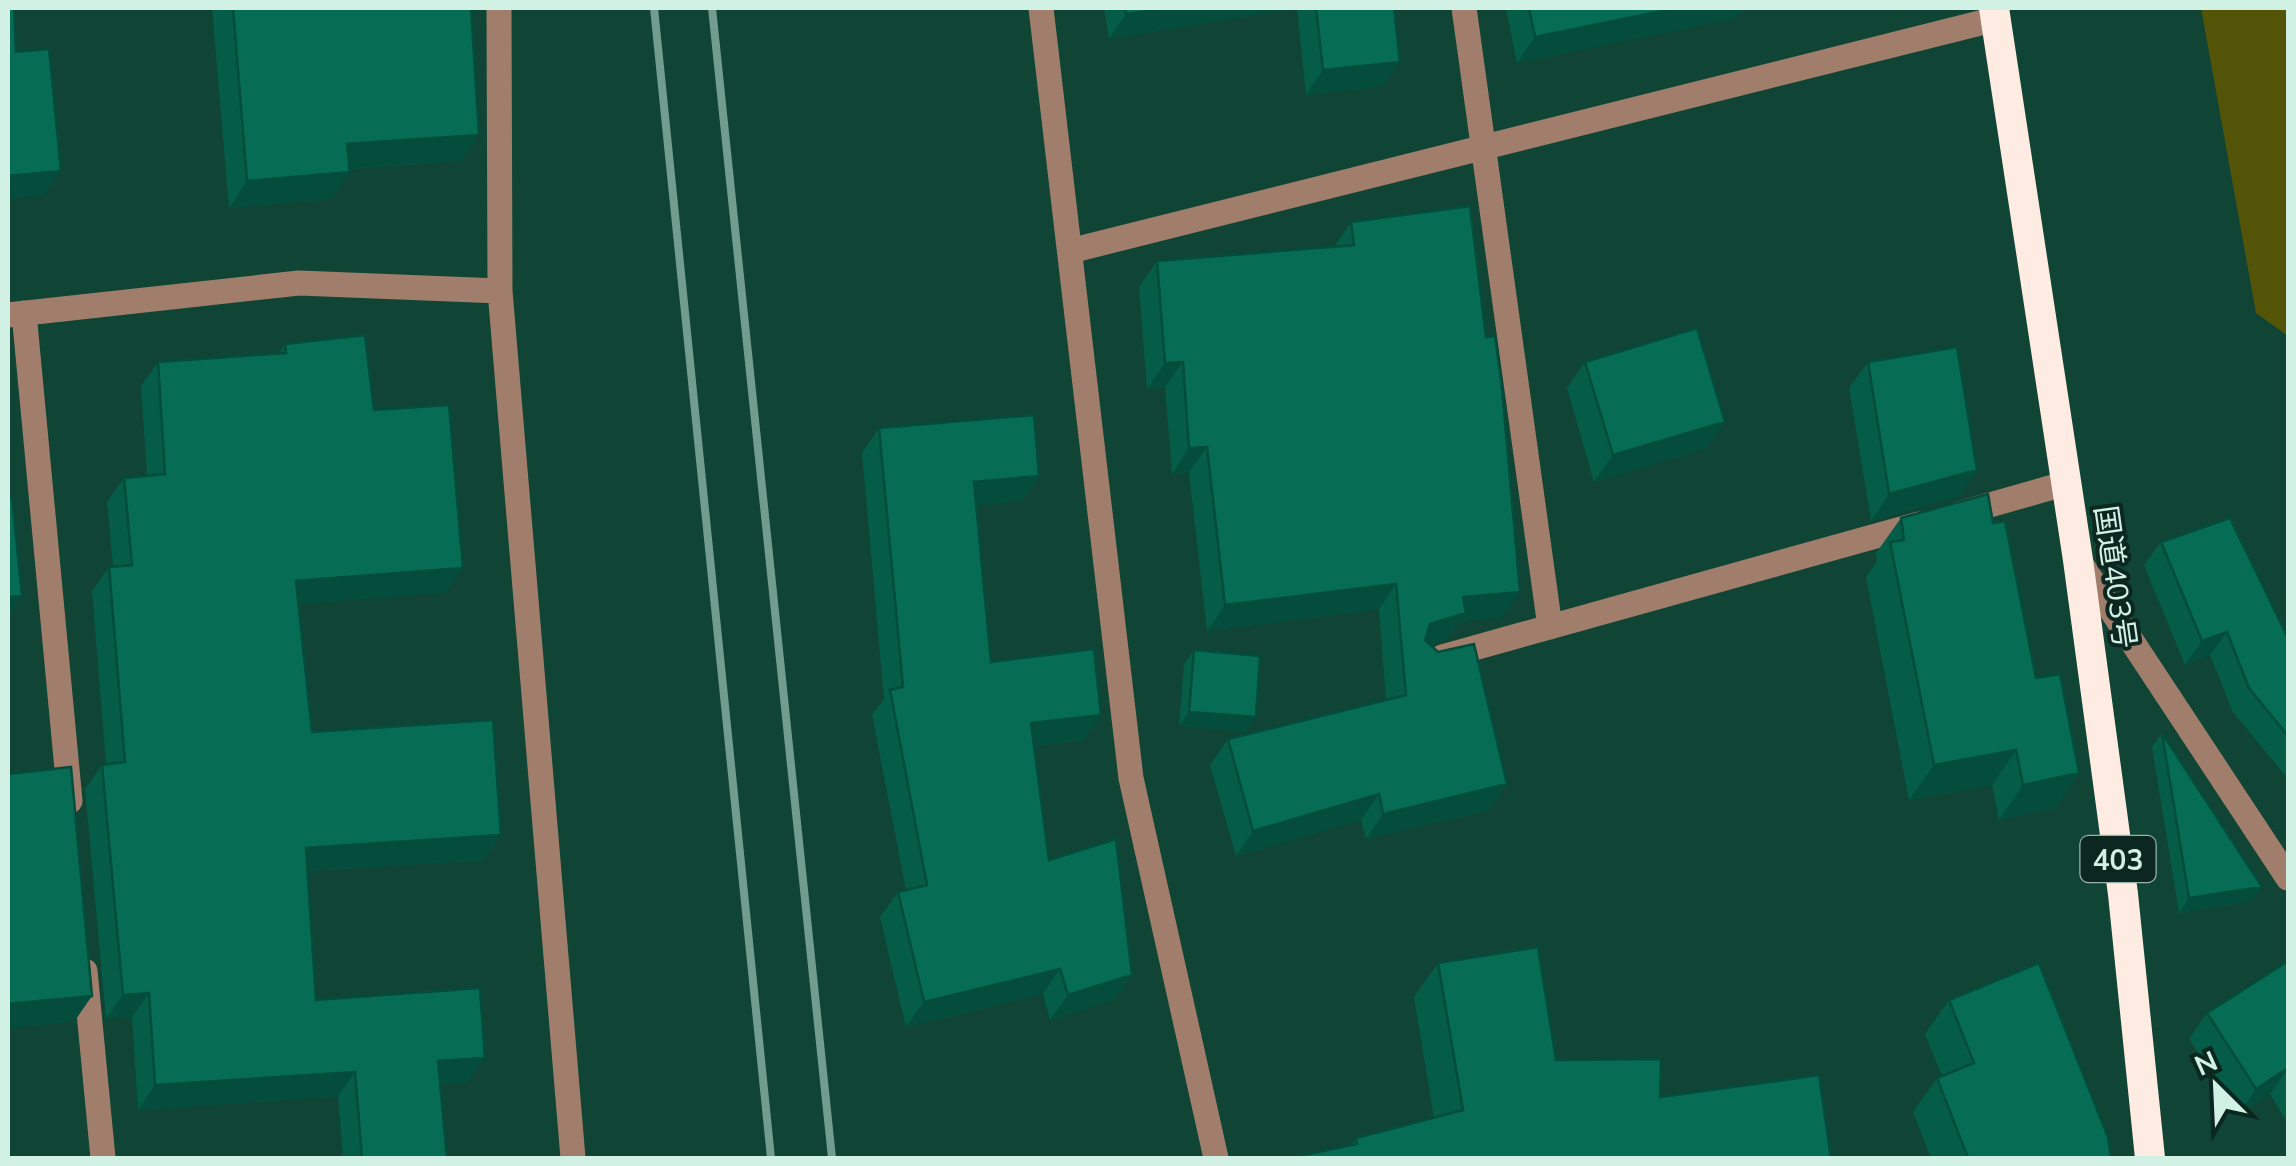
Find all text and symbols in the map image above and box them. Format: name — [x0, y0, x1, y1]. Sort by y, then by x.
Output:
street label: 国道403号 — [2087, 503, 2145, 651]
road number: 403 — [2080, 836, 2156, 882]
north arrow — [2166, 1036, 2266, 1136]
text: N — [2189, 1042, 2222, 1083]

